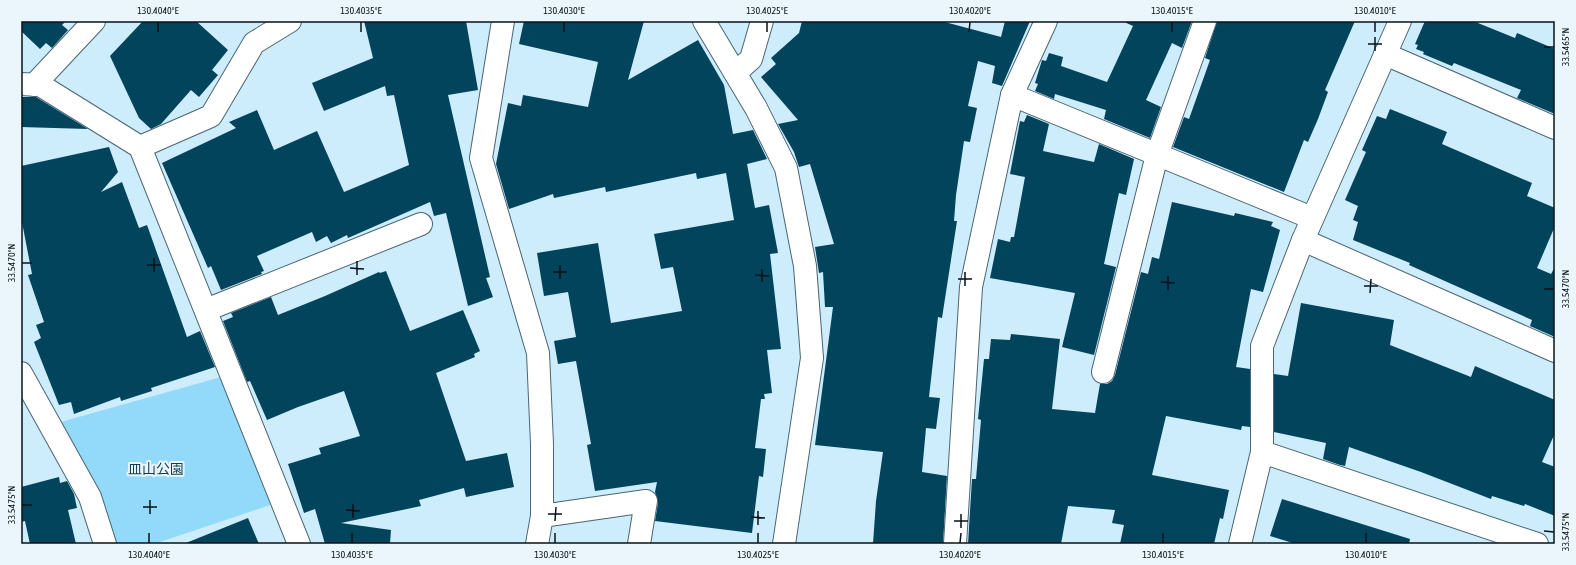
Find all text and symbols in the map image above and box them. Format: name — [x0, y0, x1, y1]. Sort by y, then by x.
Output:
text: 130.4040°E — [137, 5, 180, 16]
text: 130.4035°E — [340, 5, 383, 16]
text: 130.4030°E — [543, 5, 586, 16]
text: 130.4025°E — [746, 5, 789, 16]
text: 130.4020°E — [949, 5, 992, 16]
text: 130.4015°E — [1151, 5, 1194, 16]
text: 130.4010°E — [1354, 5, 1397, 16]
text: 33.5465°N — [1560, 28, 1571, 66]
text: 33.5470°N — [6, 244, 17, 282]
text: 33.5470°N — [1560, 270, 1571, 308]
park label: 皿山公園 — [128, 461, 184, 477]
text: 33.5475°N — [6, 486, 17, 524]
text: 33.5475°N — [1560, 513, 1571, 551]
text: 130.4040°E — [128, 549, 171, 560]
text: 130.4035°E — [331, 549, 374, 560]
text: 130.4030°E — [534, 549, 577, 560]
text: 130.4025°E — [737, 549, 780, 560]
text: 130.4020°E — [939, 549, 982, 560]
text: 130.4015°E — [1142, 549, 1185, 560]
text: 130.4010°E — [1345, 549, 1388, 560]

